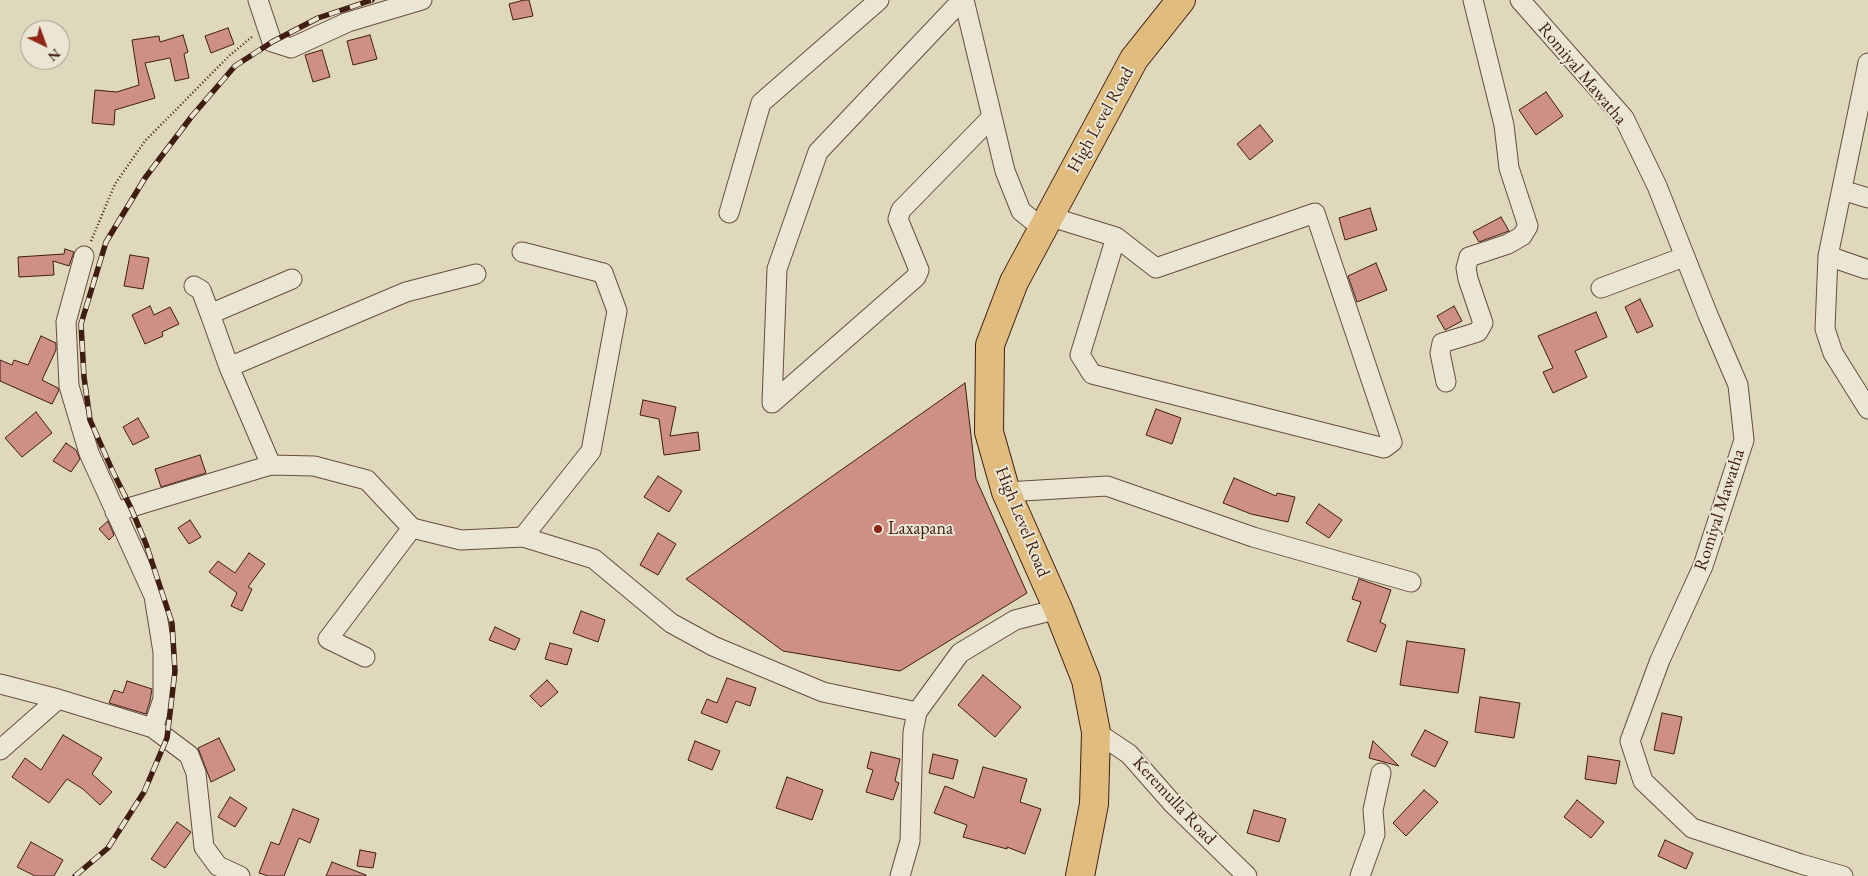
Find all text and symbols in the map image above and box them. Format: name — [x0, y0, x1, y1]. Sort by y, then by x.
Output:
street label: Romiyal Mawatha — [1533, 18, 1631, 130]
north arrow — [20, 20, 70, 70]
text: N — [44, 45, 65, 66]
street label: High Level Road — [1063, 63, 1139, 177]
street label: Romiyal Mawatha — [1690, 446, 1750, 574]
street label: High Level Road — [990, 464, 1054, 580]
place label: Laxapana — [888, 518, 953, 540]
marker: Laxapana — [872, 523, 884, 535]
street label: Keremulla Road — [1128, 752, 1220, 850]

